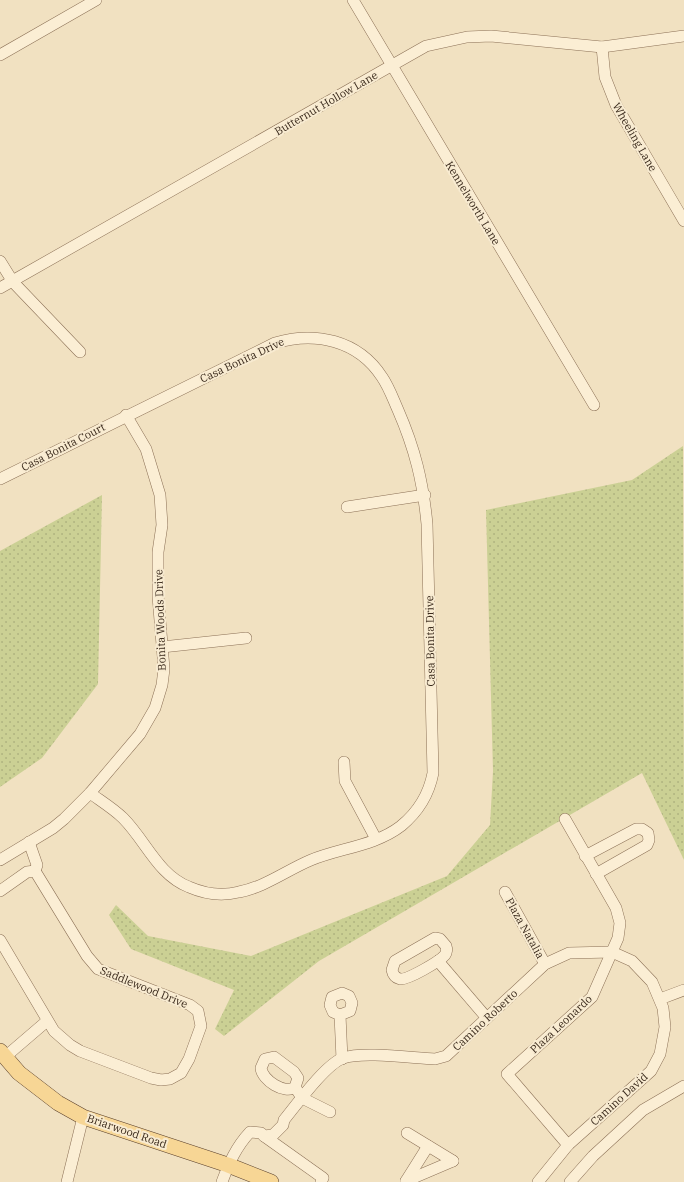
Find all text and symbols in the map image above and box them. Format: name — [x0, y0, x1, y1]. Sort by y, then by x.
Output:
street label: Butternut Hollow Lane — [272, 68, 380, 138]
street label: Wheeling Lane — [610, 100, 660, 174]
street label: Kennelworth Lane — [443, 159, 504, 247]
street label: Casa Bonita Drive — [198, 334, 286, 386]
street label: Casa Bonita Court — [19, 420, 107, 474]
street label: Bonita Woods Drive — [151, 569, 169, 671]
street label: Casa Bonita Drive — [422, 595, 438, 687]
street label: Plaza Natalia — [503, 895, 547, 961]
street label: Saddlewood Drive — [98, 963, 190, 1011]
street label: Camino Roberto — [450, 986, 520, 1054]
street label: Plaza Leonardo — [527, 992, 595, 1056]
street label: Camino David — [587, 1069, 651, 1128]
street label: Briarwood Road — [85, 1111, 169, 1151]

